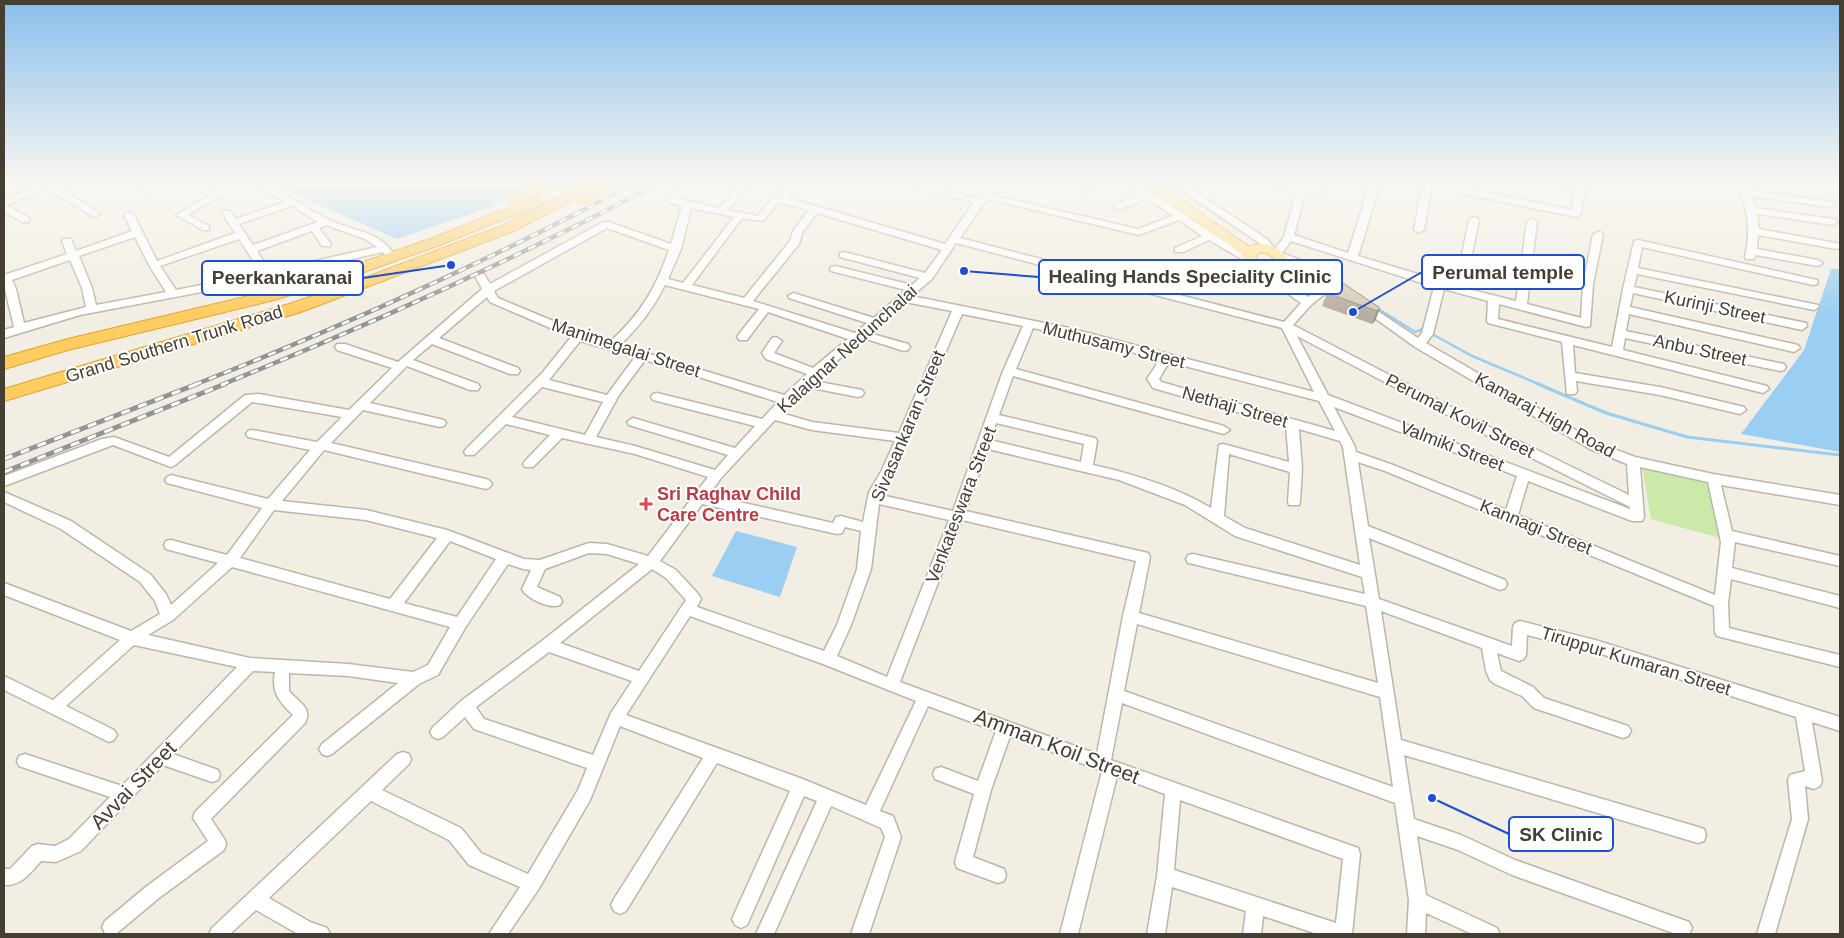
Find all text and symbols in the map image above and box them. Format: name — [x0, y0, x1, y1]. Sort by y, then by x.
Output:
callout: Perumal temple — [1422, 255, 1584, 289]
callout: Healing Hands Speciality Clinic — [1039, 260, 1342, 294]
callout: Peerkankaranai — [202, 261, 363, 295]
text: Perumal temple — [1432, 262, 1574, 283]
text: Healing Hands Speciality Clinic — [1049, 266, 1332, 287]
text: Peerkankaranai — [212, 267, 352, 288]
street label: Kalaignar Nedunchalai — [773, 281, 921, 417]
street label: Kurinji Street — [1663, 287, 1767, 327]
street label: Grand Southern Trunk Road — [63, 301, 285, 387]
street label: Manimegalai Street — [549, 315, 703, 381]
street label: Muthusamy Street — [1041, 318, 1187, 372]
street label: Anbu Street — [1651, 330, 1749, 370]
street label: Sivasankaran Street — [867, 347, 949, 505]
street label: Kamaraj High Road — [1471, 368, 1619, 462]
street label: Perumal Kovil Street — [1382, 370, 1538, 462]
street label: Nethaji Street — [1180, 382, 1290, 432]
street label: Valmiki Street — [1397, 417, 1507, 475]
street label: Venkateswara Street — [922, 424, 1000, 586]
place label: Sri Raghav Child Care Centre — [657, 484, 801, 525]
street label: Kannagi Street — [1477, 495, 1595, 559]
marker: Sri Raghav Child Care Centre — [639, 497, 653, 511]
street label: Tiruppur Kumaran Street — [1539, 623, 1733, 699]
street label: Amman Koil Street — [971, 704, 1143, 788]
street label: Avvai Street — [86, 736, 181, 834]
callout: SK Clinic — [1509, 817, 1613, 851]
text: SK Clinic — [1519, 824, 1603, 845]

